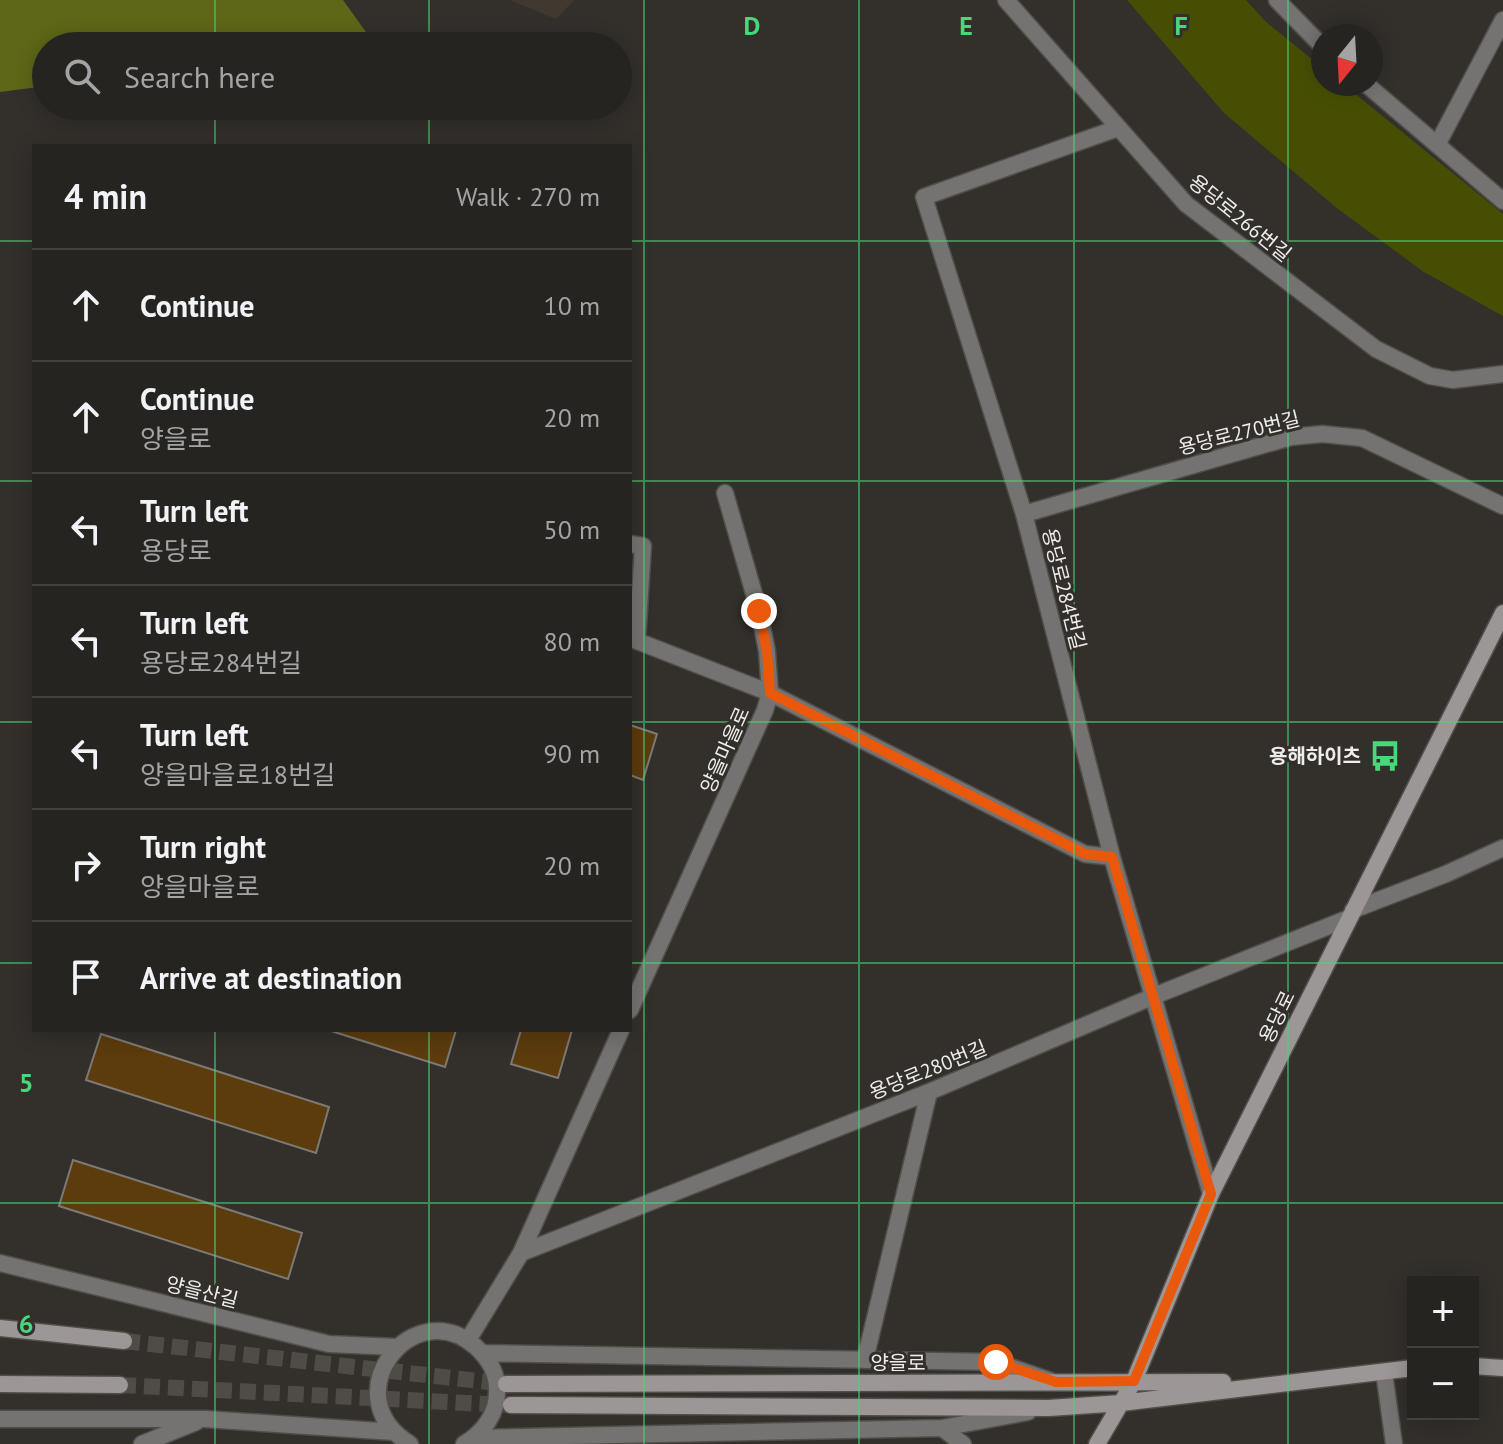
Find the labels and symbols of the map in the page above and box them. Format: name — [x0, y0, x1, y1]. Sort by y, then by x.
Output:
text: D — [744, 9, 760, 42]
text: E — [959, 9, 973, 42]
text: F — [1174, 9, 1188, 42]
north arrow — [1311, 24, 1383, 96]
street label: 용당로266번길 — [1183, 169, 1297, 267]
street label: 용당로270번길 — [1175, 405, 1303, 461]
street label: 용당로284번길 — [1036, 525, 1092, 653]
route end — [741, 593, 777, 629]
street label: 양을마을로 — [694, 703, 756, 797]
bus stop icon: 용해하이츠 — [1368, 739, 1402, 773]
place label: 용해하이츠 — [1269, 743, 1361, 769]
street label: 용당로 — [1253, 986, 1301, 1048]
street label: 용당로280번길 — [865, 1035, 991, 1105]
text: 5 — [19, 1066, 33, 1099]
street label: 양을산길 — [163, 1270, 241, 1314]
text: 6 — [19, 1307, 33, 1340]
route start — [978, 1344, 1014, 1380]
street label: 양을로 — [870, 1350, 926, 1376]

